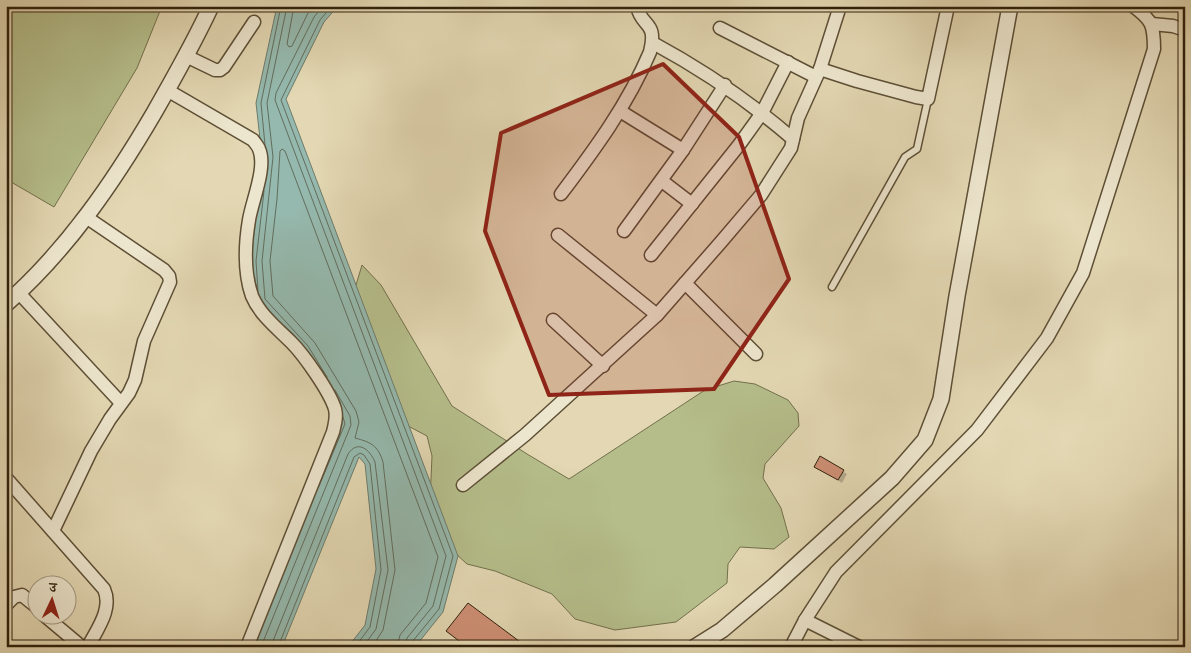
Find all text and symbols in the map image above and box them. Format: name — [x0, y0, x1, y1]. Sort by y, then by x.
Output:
north arrow — [28, 576, 78, 626]
text: उ — [48, 578, 58, 597]

